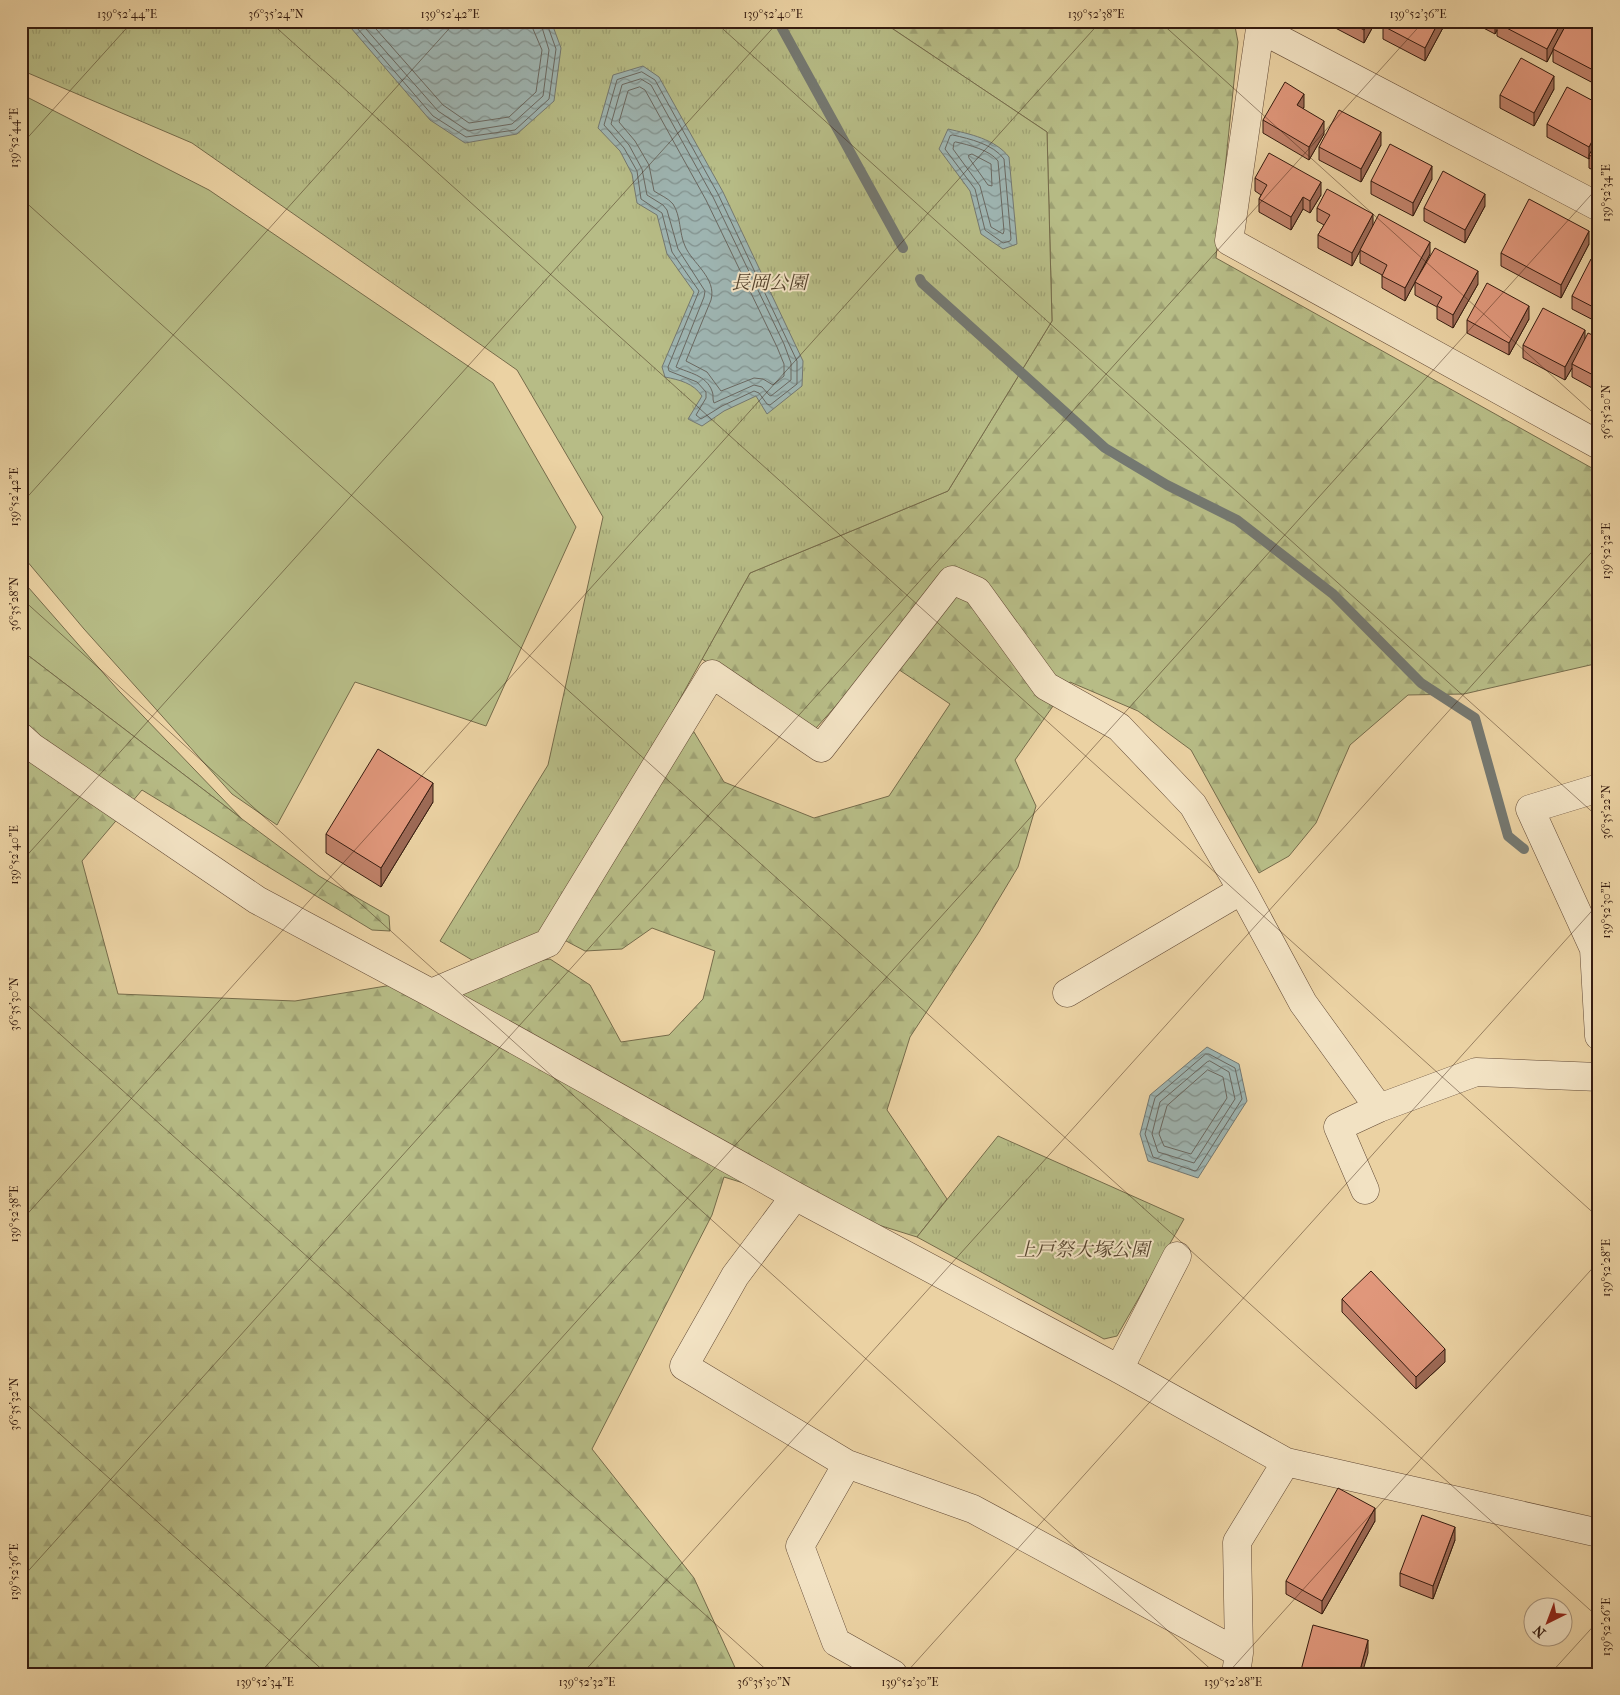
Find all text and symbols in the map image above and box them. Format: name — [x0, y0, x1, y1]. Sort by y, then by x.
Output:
text: 139°52'44"E — [97, 7, 157, 21]
text: 36°35'24"N — [248, 7, 304, 21]
text: 139°52'42"E — [420, 7, 480, 21]
text: 139°52'40"E — [743, 7, 803, 21]
text: 139°52'38"E — [1068, 7, 1124, 21]
text: 139°52'36"E — [1389, 7, 1447, 21]
text: 139°52'44"E — [7, 108, 21, 168]
text: 139°52'34"E — [1599, 164, 1613, 222]
park label: 長岡公園 — [731, 272, 810, 294]
text: 36°35'20"N — [1599, 384, 1613, 440]
text: 139°52'42"E — [7, 467, 21, 527]
text: 139°52'32"E — [1599, 523, 1613, 579]
text: 36°35'28"N — [7, 577, 21, 631]
text: 36°35'22"N — [1599, 785, 1613, 839]
text: 139°52'40"E — [7, 825, 21, 885]
text: 139°52'30"E — [1599, 881, 1613, 939]
text: 36°35'30"N — [7, 977, 21, 1031]
text: 139°52'38"E — [7, 1186, 21, 1242]
park label: 上戸祭大塚公園 — [1016, 1239, 1152, 1261]
text: 139°52'28"E — [1599, 1239, 1613, 1297]
text: 36°35'32"N — [7, 1377, 21, 1431]
text: 139°52'36"E — [7, 1543, 21, 1601]
north arrow — [1522, 1598, 1572, 1648]
text: 139°52'26"E — [1599, 1598, 1613, 1656]
text: N — [1530, 1621, 1549, 1641]
text: 139°52'34"E — [236, 1675, 294, 1689]
text: 139°52'32"E — [559, 1675, 615, 1689]
text: 36°35'30"N — [737, 1675, 791, 1689]
text: 139°52'30"E — [881, 1675, 939, 1689]
text: 139°52'28"E — [1204, 1675, 1262, 1689]

